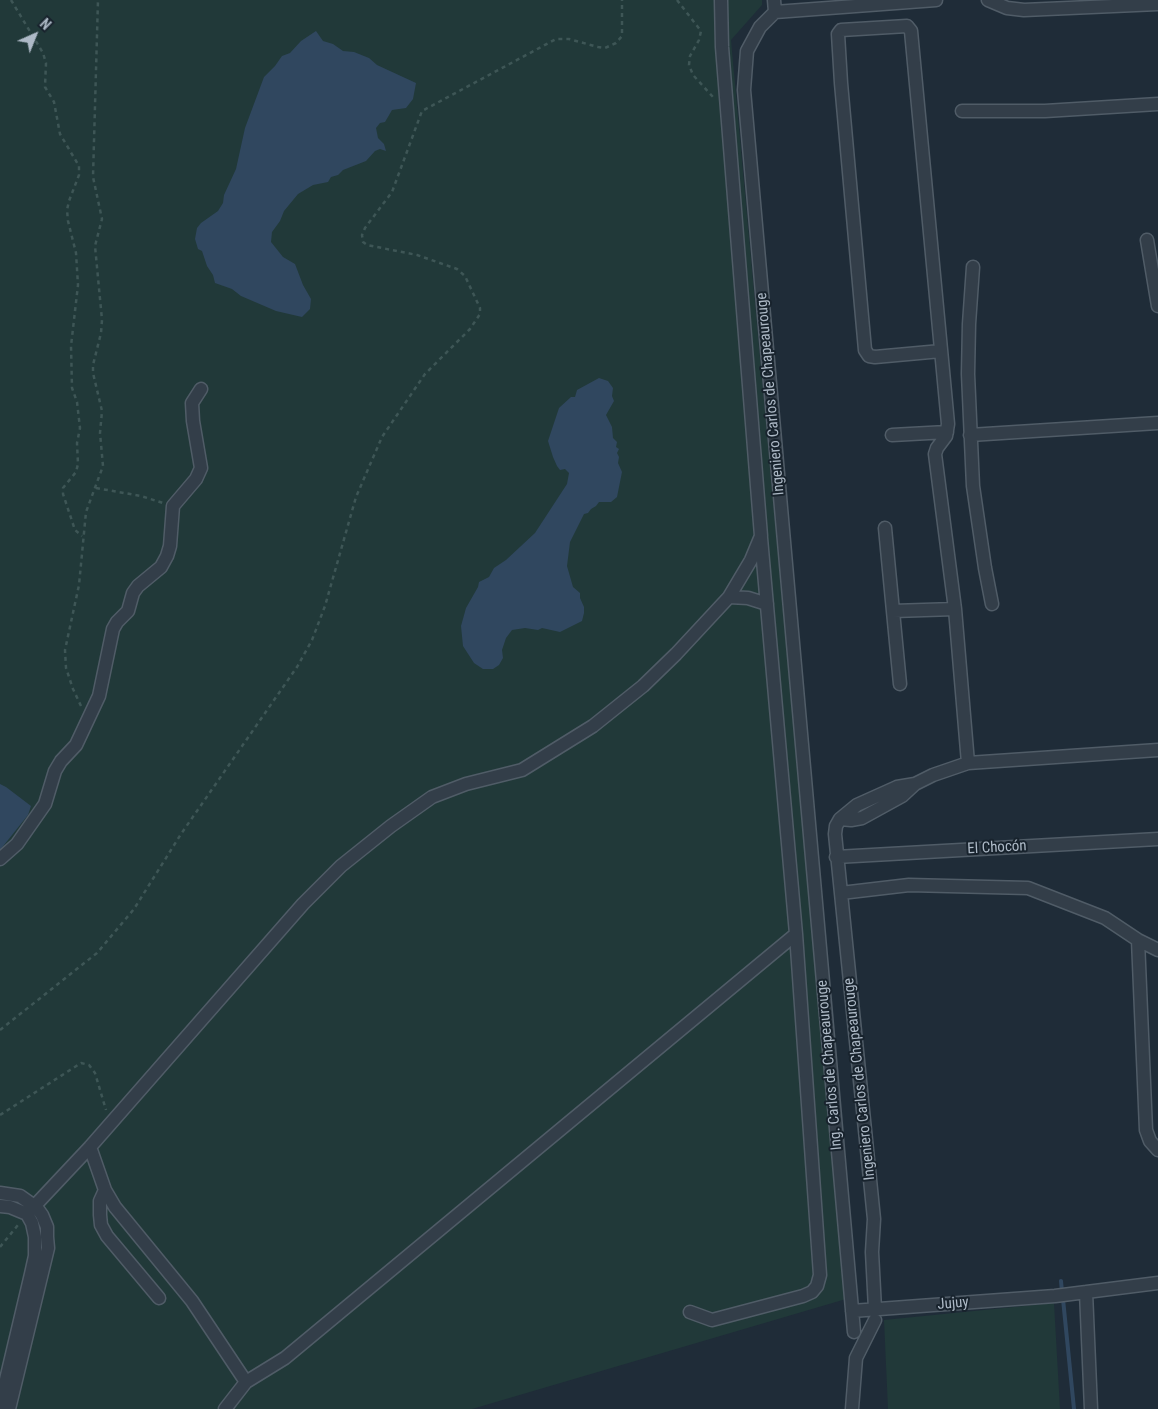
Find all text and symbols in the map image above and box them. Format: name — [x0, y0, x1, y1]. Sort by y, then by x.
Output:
north arrow — [10, 10, 60, 60]
text: N — [37, 15, 54, 33]
street label: Ingeniero Carlos de Chapeaurouge — [753, 292, 789, 496]
street label: El Chocón — [967, 837, 1027, 859]
street label: Ingeniero Carlos de Chapeaurouge — [840, 977, 880, 1181]
street label: Ing. Carlos de Chapeaurouge — [814, 979, 846, 1151]
street label: Jujuy — [937, 1294, 969, 1314]

